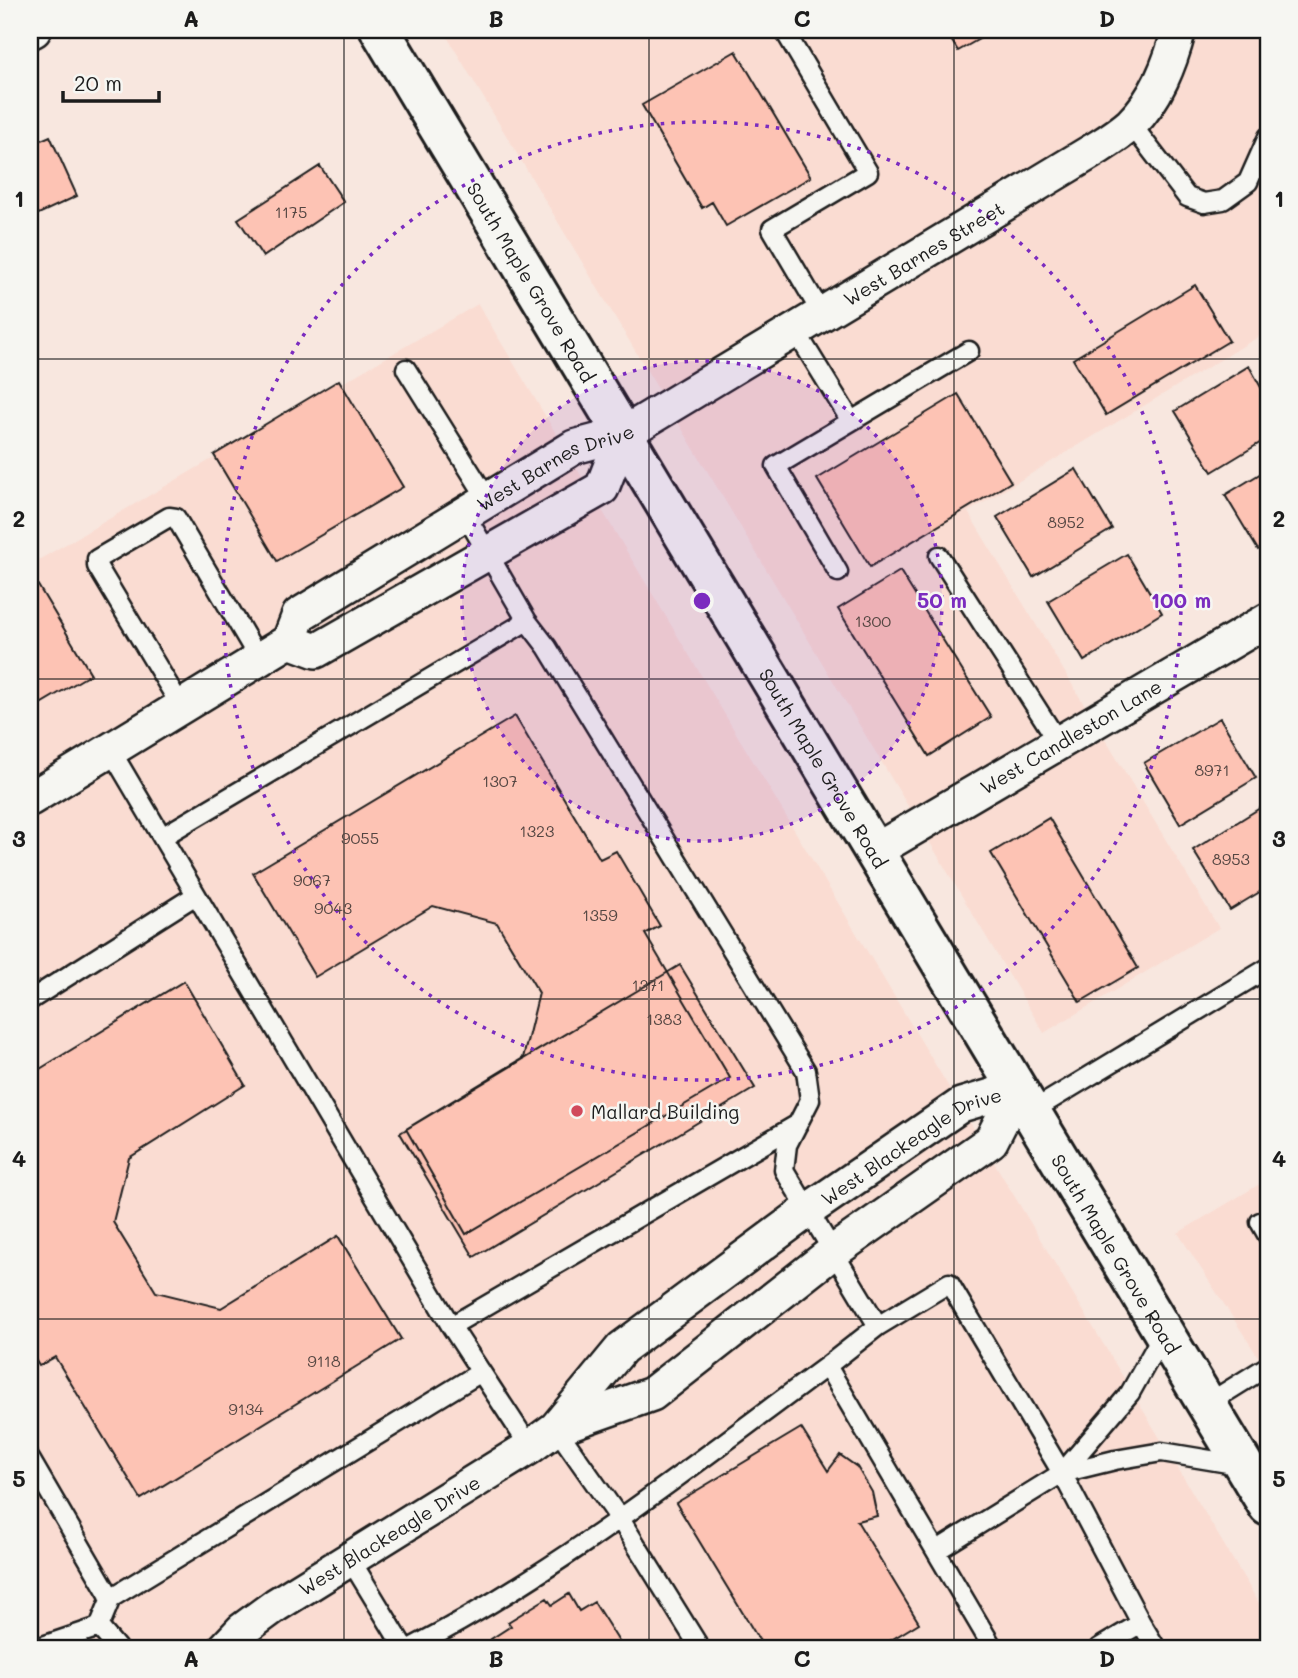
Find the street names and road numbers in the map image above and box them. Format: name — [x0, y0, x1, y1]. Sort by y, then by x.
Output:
street label: South Maple Grove Road — [462, 177, 601, 387]
street label: West Barnes Street — [838, 195, 1008, 311]
street label: West Barnes Drive — [472, 418, 638, 516]
street label: South Maple Grove Road — [754, 663, 894, 872]
street label: West Candleston Lane — [975, 673, 1166, 799]
street label: West Blackeagle Drive — [816, 1081, 1004, 1210]
street label: South Maple Grove Road — [1046, 1149, 1186, 1358]
street label: West Blackeagle Drive — [293, 1469, 484, 1601]

